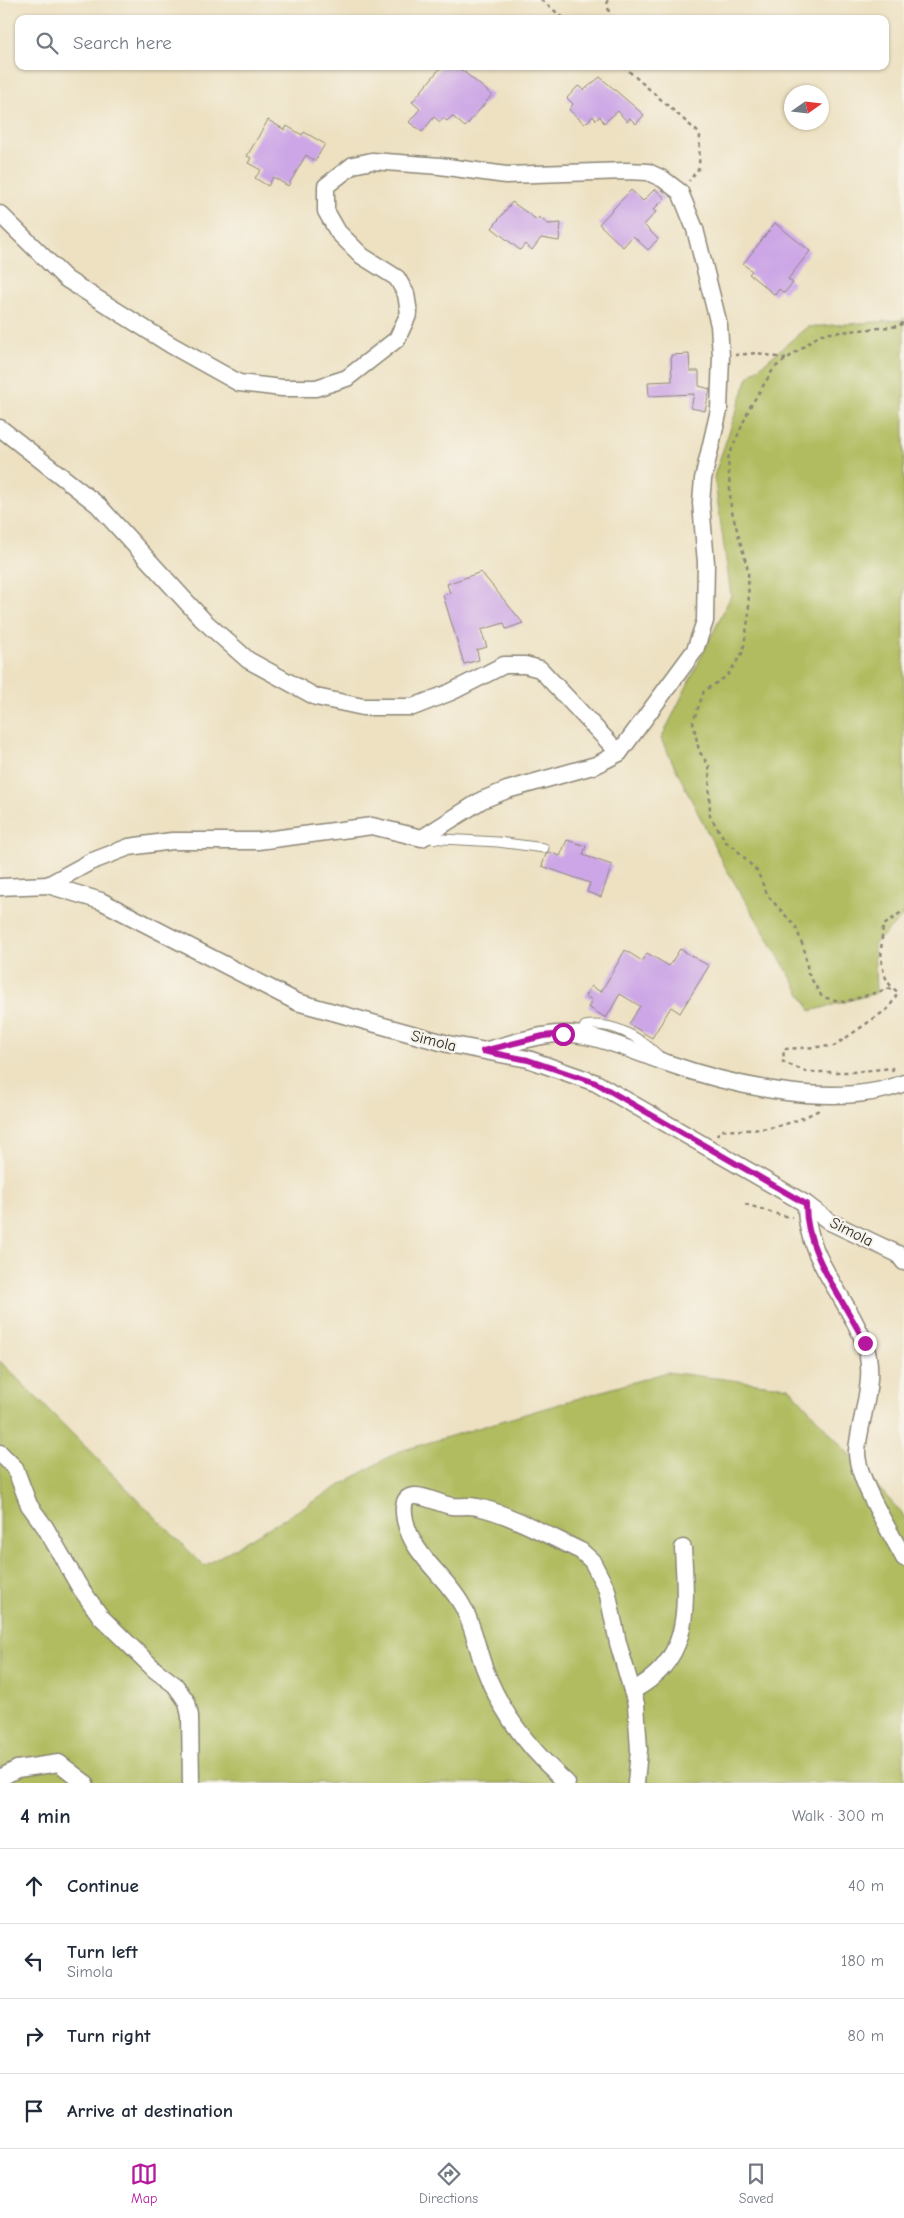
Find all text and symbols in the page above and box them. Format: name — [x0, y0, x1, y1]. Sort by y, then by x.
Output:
search box — [15, 15, 889, 70]
icon: search — [33, 29, 61, 57]
text: Search here — [73, 32, 172, 54]
north arrow — [784, 85, 829, 130]
route start — [552, 1023, 575, 1046]
street label: Simola — [409, 1027, 458, 1055]
street label: Simola — [827, 1213, 876, 1250]
route end — [854, 1332, 877, 1355]
text: 4 min — [20, 1804, 71, 1828]
text: Walk · 300 m — [792, 1807, 884, 1825]
icon: ahead — [20, 1872, 48, 1900]
text: Continue — [67, 1875, 139, 1897]
text: 40 m — [848, 1877, 884, 1895]
text: Turn left — [67, 1941, 138, 1963]
icon: left — [20, 1947, 48, 1975]
text: 180 m — [841, 1952, 884, 1970]
text: Simola — [67, 1963, 113, 1981]
icon: right — [20, 2022, 48, 2050]
text: Turn right — [67, 2025, 151, 2047]
text: 80 m — [847, 2027, 884, 2045]
icon: arrive — [20, 2097, 48, 2125]
text: Arrive at destination — [67, 2100, 233, 2122]
tab: Map — [130, 2160, 158, 2207]
tab: Directions — [419, 2160, 478, 2207]
tab: Saved — [739, 2160, 774, 2207]

